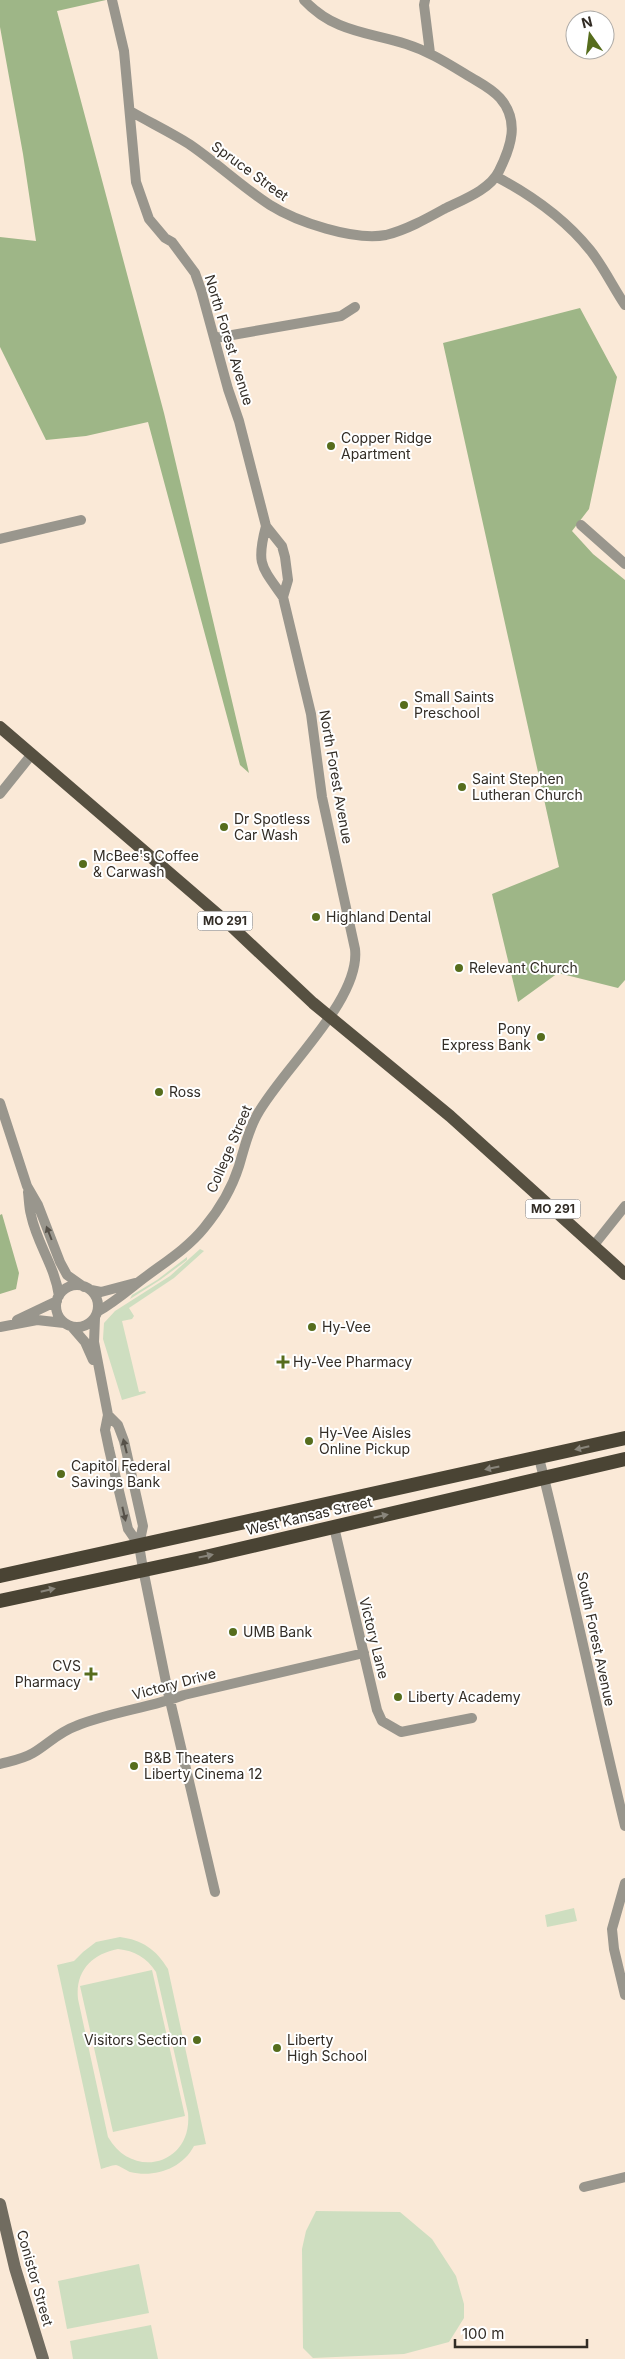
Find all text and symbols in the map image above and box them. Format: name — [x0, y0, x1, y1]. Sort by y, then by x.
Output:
north arrow — [565, 10, 615, 60]
text: N — [580, 12, 594, 31]
street label: Spruce Street — [209, 137, 292, 204]
street label: North Forest Avenue — [202, 273, 257, 407]
place label: Copper Ridge Apartment — [341, 429, 432, 462]
marker: Copper Ridge Apartment — [325, 440, 337, 452]
place label: Small Saints Preschool — [414, 688, 494, 721]
marker: Small Saints Preschool — [398, 699, 410, 711]
street label: North Forest Avenue — [316, 709, 357, 845]
place label: Saint Stephen Lutheran Church — [472, 770, 583, 803]
marker: Saint Stephen Lutheran Church — [456, 781, 468, 793]
place label: Dr Spotless Car Wash — [234, 810, 310, 843]
marker: Dr Spotless Car Wash — [218, 821, 230, 833]
place label: McBee's Coffee & Carwash — [93, 847, 199, 880]
marker: McBee's Coffee & Carwash — [77, 858, 89, 870]
place label: Highland Dental — [326, 908, 431, 925]
road number: MO 291 — [198, 911, 252, 930]
marker: Highland Dental — [310, 911, 322, 923]
place label: Relevant Church — [469, 959, 578, 976]
marker: Relevant Church — [453, 962, 465, 974]
place label: Pony Express Bank — [441, 1020, 531, 1053]
marker: Pony Express Bank — [535, 1031, 547, 1043]
place label: Ross — [169, 1083, 201, 1100]
marker: Ross — [153, 1086, 165, 1098]
street label: College Street — [202, 1102, 255, 1195]
road number: MO 291 — [526, 1200, 580, 1218]
one-way arrow — [45, 1226, 52, 1241]
place label: Hy-Vee — [322, 1318, 371, 1335]
marker: Hy-Vee — [306, 1321, 318, 1333]
place label: Hy-Vee Pharmacy — [293, 1353, 412, 1370]
marker: Hy-Vee Pharmacy — [277, 1356, 289, 1368]
place label: Hy-Vee Aisles Online Pickup — [319, 1424, 411, 1457]
marker: Hy-Vee Aisles Online Pickup — [303, 1435, 315, 1447]
one-way arrow — [121, 1439, 129, 1454]
one-way arrow — [575, 1444, 590, 1452]
place label: Capitol Federal Savings Bank — [71, 1457, 170, 1490]
one-way arrow — [484, 1464, 499, 1472]
marker: Capitol Federal Savings Bank — [55, 1468, 67, 1480]
street label: West Kansas Street — [244, 1493, 374, 1538]
one-way arrow — [120, 1506, 128, 1521]
one-way arrow — [374, 1512, 389, 1520]
one-way arrow — [199, 1552, 214, 1560]
street label: South Forest Avenue — [574, 1570, 619, 1708]
one-way arrow — [40, 1586, 55, 1594]
street label: Victory Lane — [356, 1595, 393, 1680]
place label: UMB Bank — [243, 1623, 312, 1640]
marker: UMB Bank — [227, 1626, 239, 1638]
place label: CVS Pharmacy — [15, 1657, 81, 1690]
street label: Victory Drive — [130, 1664, 218, 1703]
marker: CVS Pharmacy — [85, 1668, 97, 1680]
place label: Liberty Academy — [408, 1688, 521, 1705]
marker: Liberty Academy — [392, 1691, 404, 1703]
place label: B&B Theaters Liberty Cinema 12 — [144, 1749, 263, 1782]
marker: B&B Theaters Liberty Cinema 12 — [128, 1760, 140, 1772]
place label: Visitors Section — [84, 2031, 187, 2048]
place label: Liberty High School — [287, 2031, 367, 2064]
marker: Visitors Section — [191, 2034, 203, 2046]
marker: Liberty High School — [271, 2042, 283, 2054]
street label: Conistor Street — [14, 2228, 57, 2328]
scale bar — [455, 2316, 588, 2348]
text: 100 m — [462, 2324, 504, 2343]

